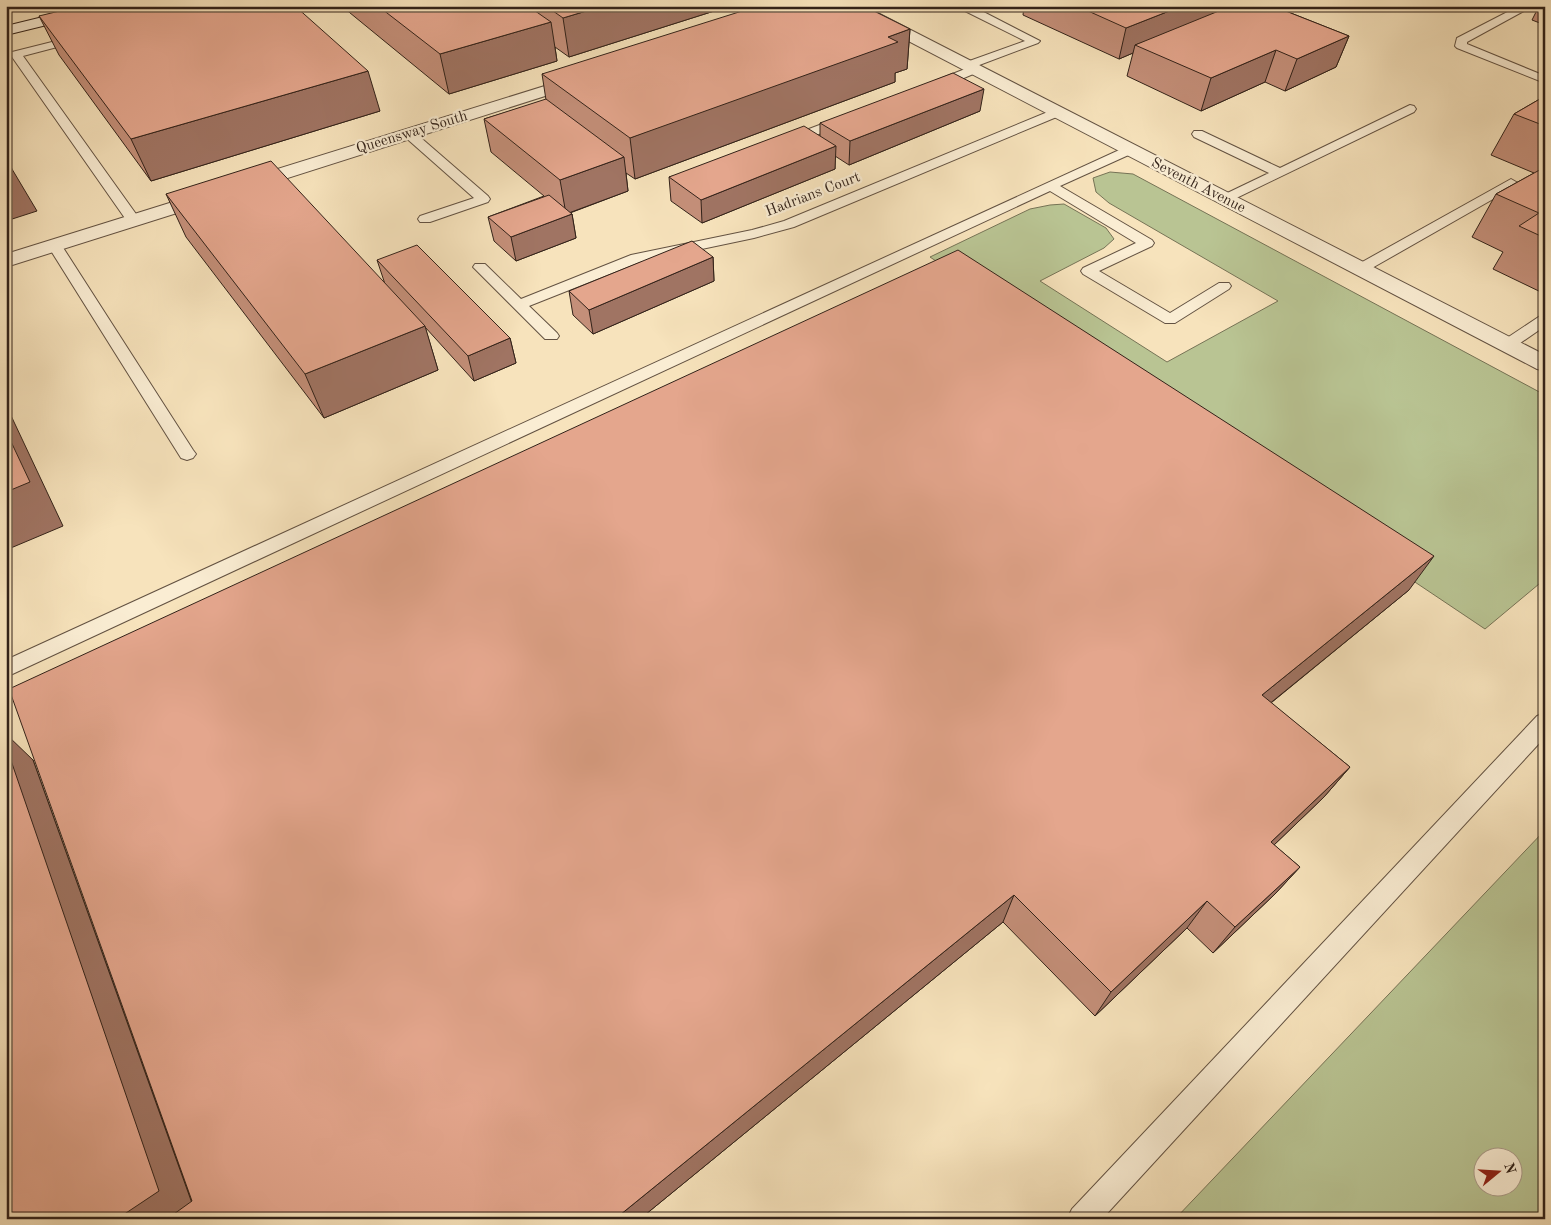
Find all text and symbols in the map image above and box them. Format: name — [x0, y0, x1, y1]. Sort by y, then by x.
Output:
street label: Queensway South — [355, 109, 469, 157]
street label: Seventh Avenue — [1148, 156, 1248, 216]
street label: Hadrians Court — [763, 170, 863, 220]
north arrow — [1474, 1148, 1524, 1198]
text: N — [1501, 1161, 1518, 1176]

